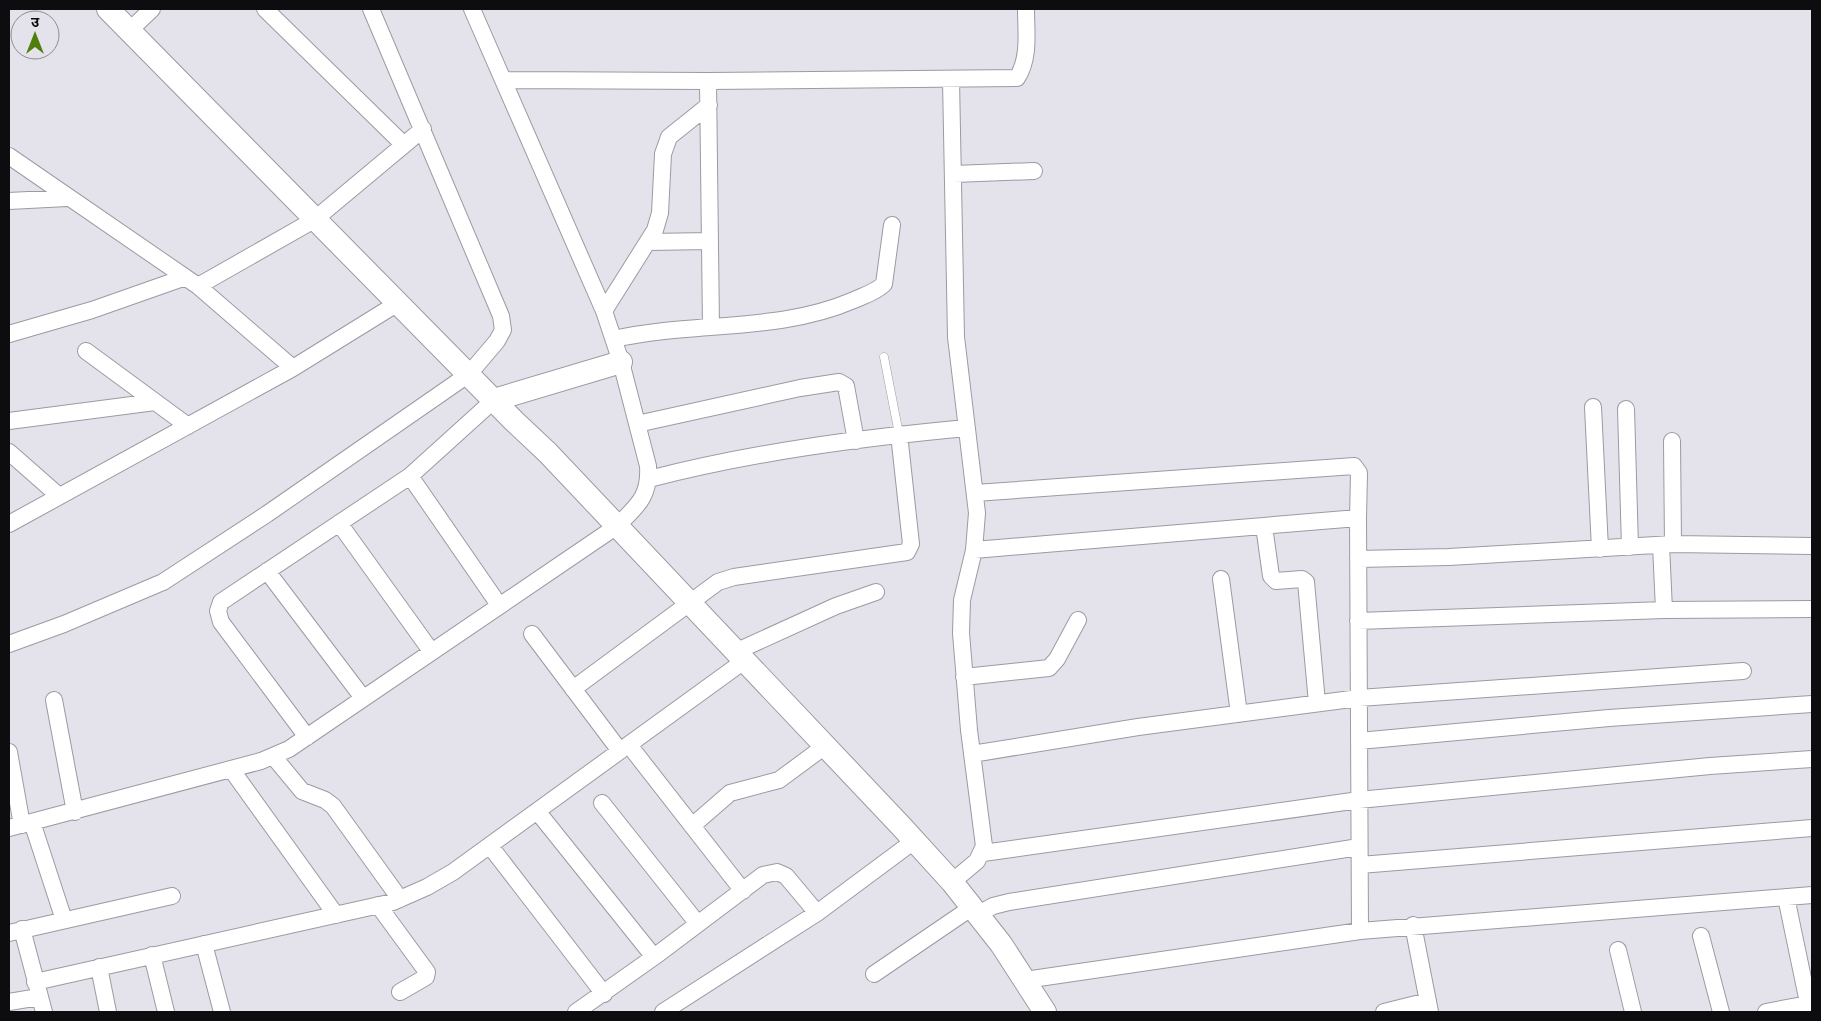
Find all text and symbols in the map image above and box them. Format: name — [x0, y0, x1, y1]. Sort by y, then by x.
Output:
north arrow — [10, 10, 60, 60]
text: उ — [31, 13, 40, 30]

